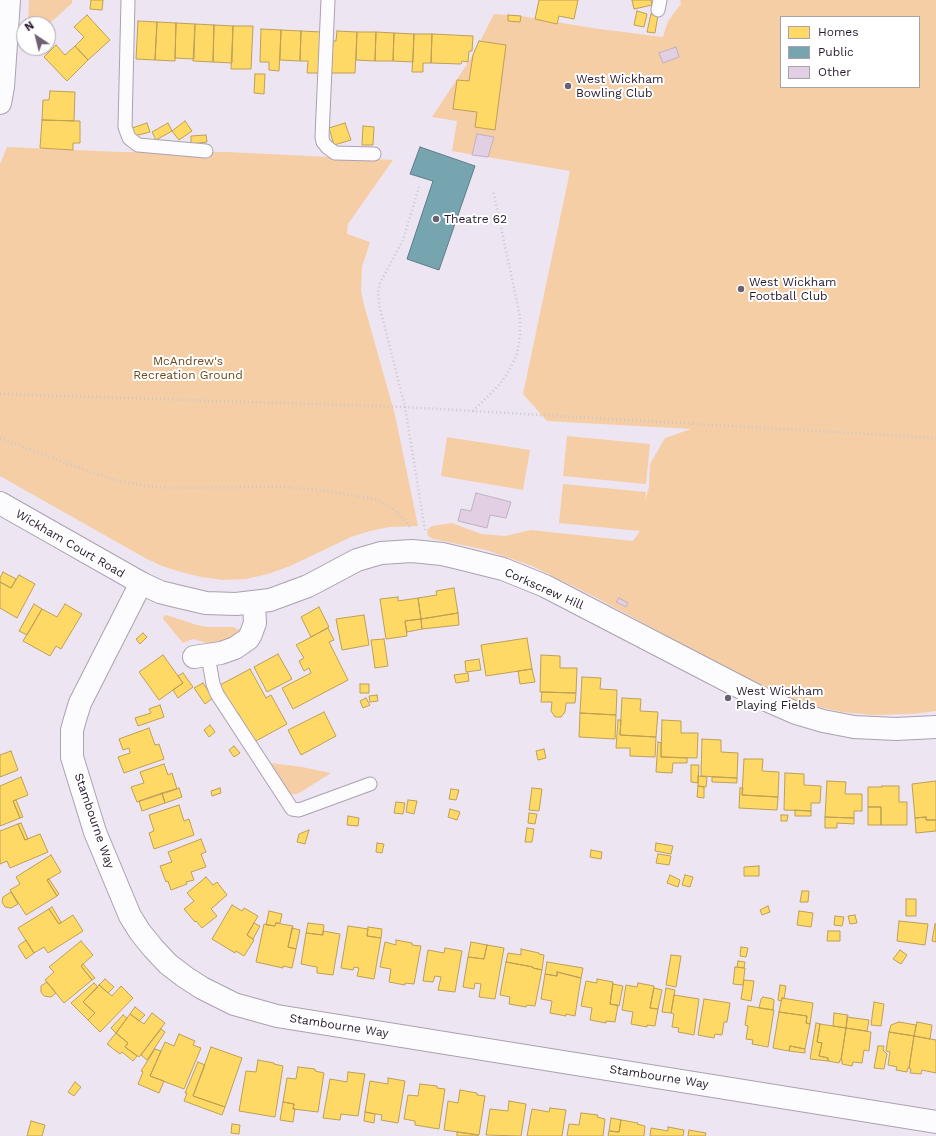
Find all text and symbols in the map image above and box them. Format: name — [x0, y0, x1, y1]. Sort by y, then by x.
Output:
north arrow — [16, 16, 56, 56]
legend — [780, 16, 920, 88]
text: N — [22, 19, 36, 34]
text: Homes — [818, 25, 859, 39]
text: Public — [818, 45, 854, 59]
text: Other — [818, 65, 851, 79]
place label: West Wickham Bowling Club — [576, 72, 663, 100]
marker: West Wickham Bowling Club — [563, 81, 573, 91]
place label: Theatre 62 — [444, 212, 507, 226]
marker: Theatre 62 — [431, 214, 441, 224]
place label: West Wickham Football Club — [749, 275, 836, 303]
marker: West Wickham Football Club — [736, 284, 746, 294]
park label: McAndrew's Recreation Ground — [133, 354, 243, 382]
street label: Wickham Court Road — [13, 507, 127, 581]
street label: Corkscrew Hill — [502, 565, 586, 613]
place label: West Wickham Playing Fields — [736, 684, 823, 712]
marker: West Wickham Playing Fields — [723, 693, 733, 703]
street label: Stambourne Way — [71, 771, 117, 871]
street label: Stambourne Way — [288, 1011, 390, 1041]
street label: Stambourne Way — [608, 1062, 710, 1092]

